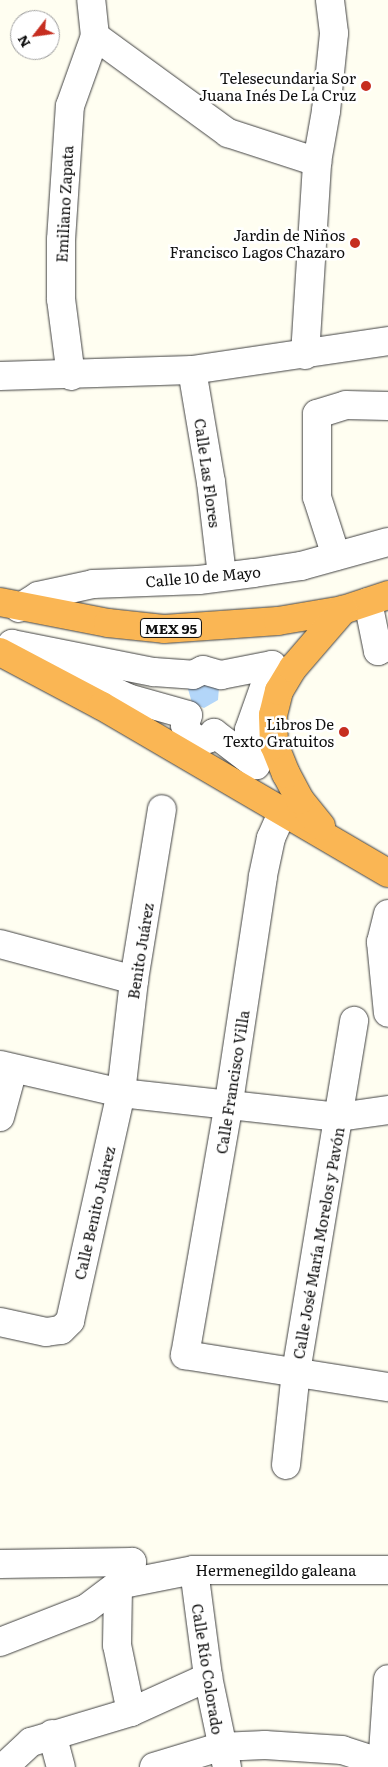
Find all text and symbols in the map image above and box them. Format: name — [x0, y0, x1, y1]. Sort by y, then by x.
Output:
north arrow — [10, 10, 60, 60]
text: N — [11, 32, 34, 52]
place label: Telesecundaria Sor Juana Inés De La Cruz — [199, 68, 356, 103]
marker: Telesecundaria Sor Juana Inés De La Cruz — [360, 80, 372, 92]
street label: Emiliano Zapata — [52, 145, 76, 263]
place label: Jardin de Niños Francisco Lagos Chazaro — [169, 225, 345, 260]
marker: Jardin de Niños Francisco Lagos Chazaro — [349, 237, 361, 249]
street label: Calle Las Flores — [191, 417, 225, 529]
street label: Calle 10 de Mayo — [145, 562, 261, 590]
road number: MEX 95 — [140, 616, 202, 640]
place label: Libros De Texto Gratuitos — [223, 714, 334, 749]
marker: Libros De Texto Gratuitos — [338, 726, 350, 738]
street label: Benito Juárez — [124, 902, 156, 1000]
street label: Calle Francisco Villa — [212, 1009, 252, 1155]
street label: Calle José María Morelos y Pavón — [289, 1126, 347, 1360]
street label: Calle Benito Juárez — [70, 1145, 118, 1281]
street label: Hermenegildo galeana — [196, 1561, 356, 1579]
street label: Calle Río Colorado — [189, 1602, 227, 1736]

